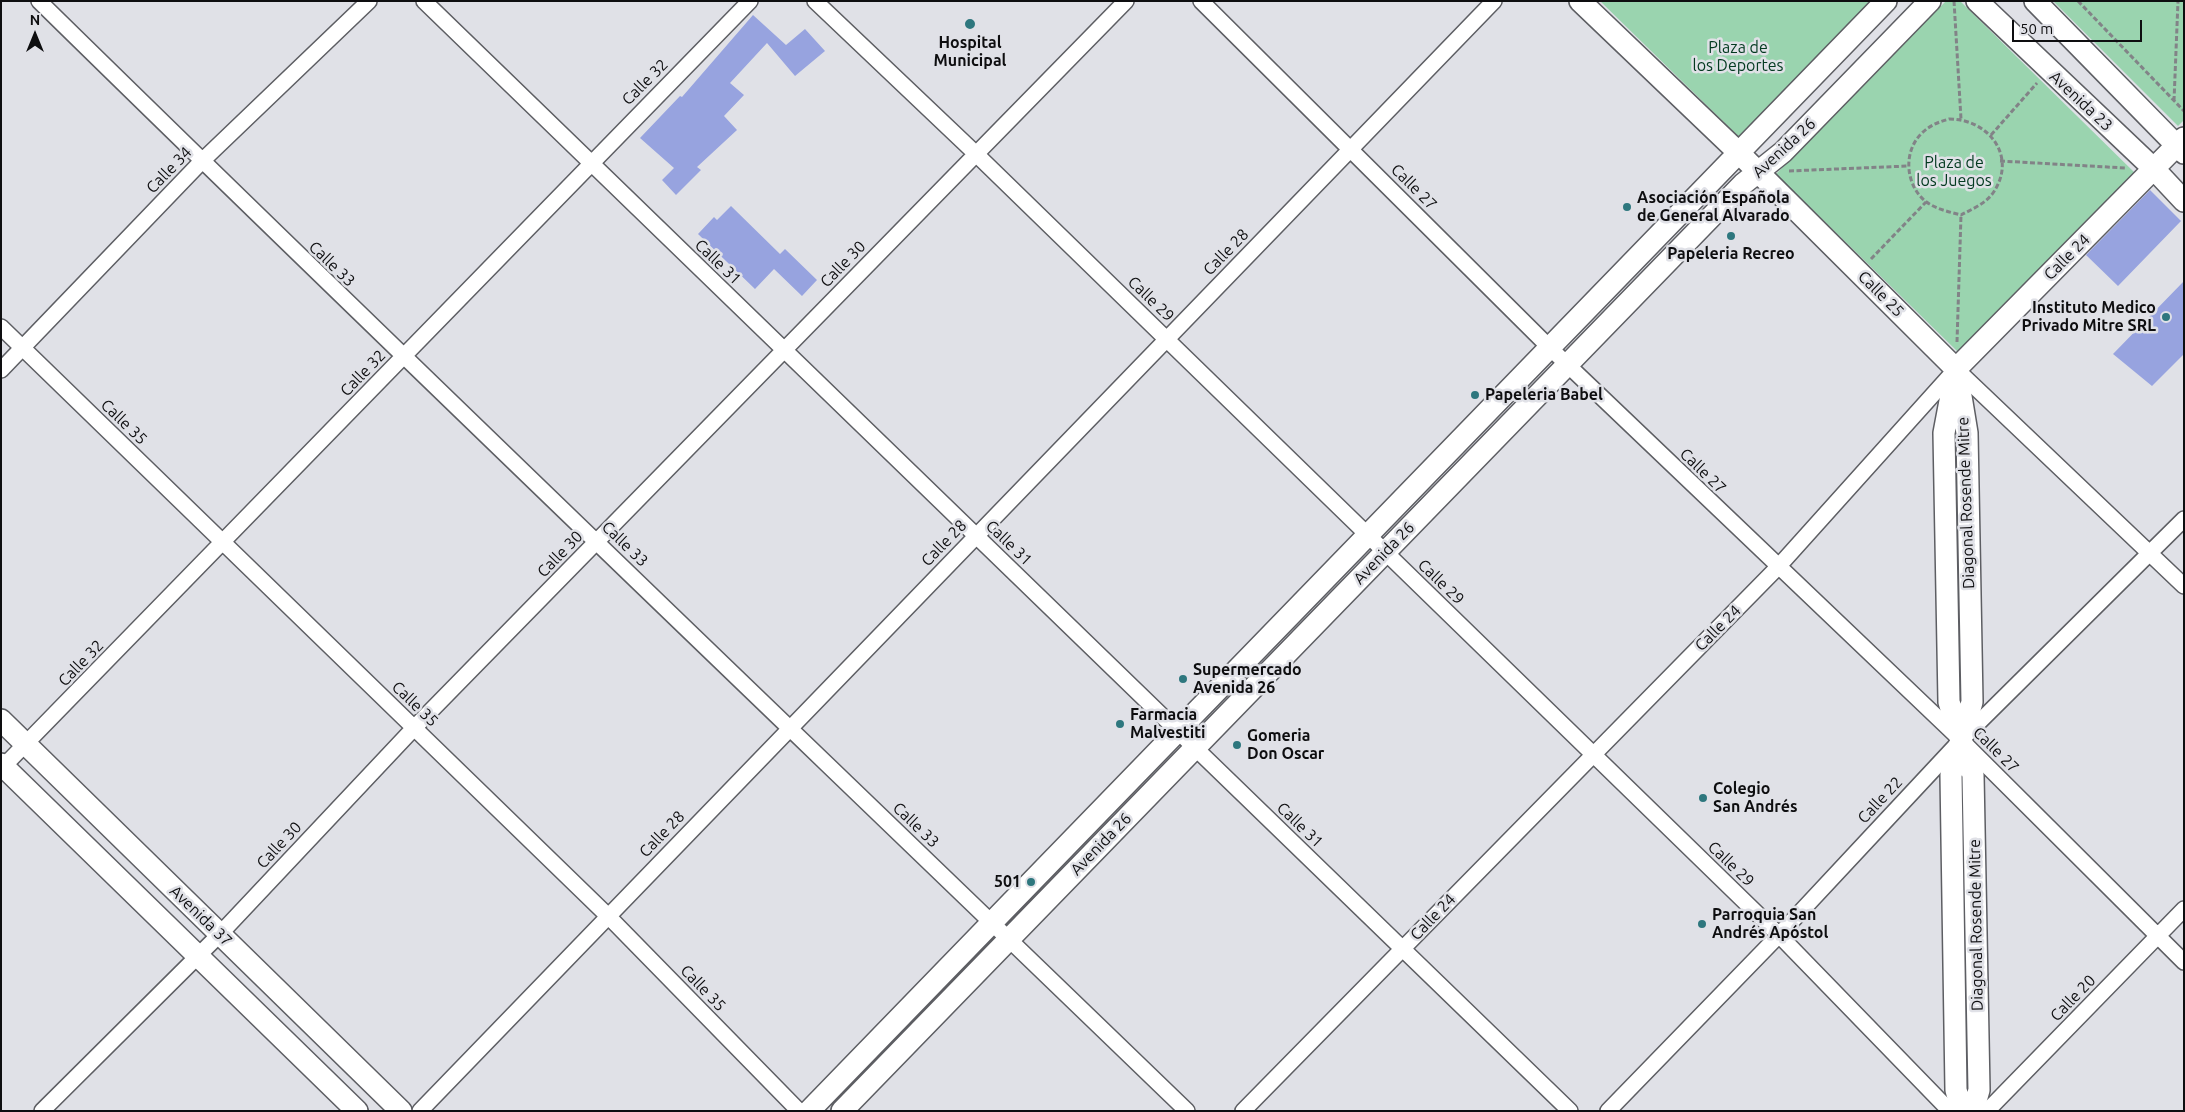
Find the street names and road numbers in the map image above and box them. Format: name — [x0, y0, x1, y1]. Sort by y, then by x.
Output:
street label: Calle 32 — [618, 55, 672, 109]
street label: Avenida 23 — [2046, 67, 2116, 135]
street label: Avenida 26 — [1749, 114, 1819, 182]
street label: Calle 34 — [142, 143, 196, 197]
street label: Calle 27 — [1387, 160, 1441, 214]
street label: Calle 28 — [1199, 225, 1253, 279]
street label: Calle 24 — [2040, 230, 2094, 284]
street label: Calle 31 — [691, 235, 745, 289]
street label: Calle 33 — [305, 237, 359, 291]
street label: Calle 30 — [816, 237, 870, 291]
street label: Calle 25 — [1854, 267, 1908, 321]
street label: Calle 29 — [1124, 272, 1178, 326]
street label: Calle 32 — [336, 346, 390, 400]
street label: Calle 35 — [97, 395, 151, 449]
street label: Diagonal Rosende Mitre — [1953, 417, 1979, 589]
street label: Calle 27 — [1676, 444, 1730, 498]
street label: Calle 28 — [917, 516, 971, 570]
street label: Calle 31 — [982, 516, 1036, 570]
street label: Calle 33 — [598, 517, 652, 571]
street label: Avenida 26 — [1350, 518, 1418, 588]
street label: Calle 30 — [533, 527, 587, 581]
street label: Calle 29 — [1414, 555, 1468, 609]
street label: Calle 24 — [1691, 601, 1745, 655]
street label: Calle 32 — [54, 636, 108, 690]
street label: Calle 35 — [388, 677, 442, 731]
street label: Calle 27 — [1969, 723, 2023, 777]
street label: Calle 22 — [1854, 773, 1906, 827]
street label: Calle 33 — [889, 798, 943, 852]
street label: Calle 31 — [1273, 798, 1327, 852]
street label: Calle 28 — [635, 807, 689, 861]
street label: Avenida 26 — [1067, 809, 1135, 879]
street label: Calle 30 — [253, 818, 305, 872]
street label: Calle 29 — [1704, 837, 1758, 891]
street label: Diagonal Rosende Mitre — [1965, 839, 1987, 1011]
street label: Avenida 37 — [166, 882, 236, 950]
street label: Calle 24 — [1406, 890, 1460, 944]
street label: Calle 35 — [676, 961, 730, 1015]
street label: Calle 20 — [2046, 971, 2100, 1025]

